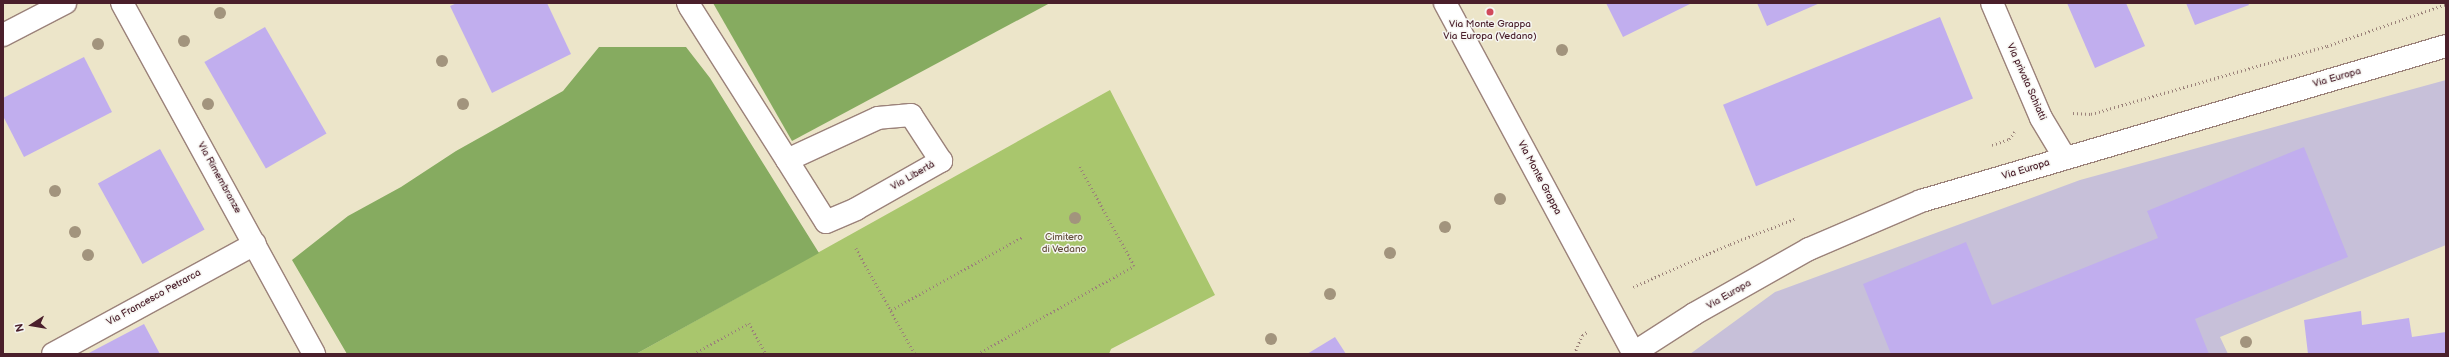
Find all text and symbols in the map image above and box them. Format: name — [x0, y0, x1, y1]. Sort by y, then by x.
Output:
marker: Via Monte Grappa Via Europa (Vedano) — [1485, 7, 1495, 17]
place label: Via Monte Grappa Via Europa (Vedano) — [1443, 18, 1537, 42]
street label: Via privata Schiatti — [2004, 42, 2048, 122]
street label: Via Europa — [2312, 65, 2362, 91]
street label: Via Monte Grappa — [1514, 139, 1564, 217]
street label: Via Rimembranze — [194, 140, 244, 216]
street label: Via Europa — [2001, 157, 2051, 183]
street label: Via Libertà — [889, 159, 937, 193]
park label: Cimitero di Vedano — [1042, 231, 1086, 254]
street label: Via Francesco Petrarca — [105, 267, 203, 329]
street label: Via Europa — [1705, 277, 1753, 313]
north arrow — [12, 305, 52, 345]
text: N — [13, 322, 27, 333]

